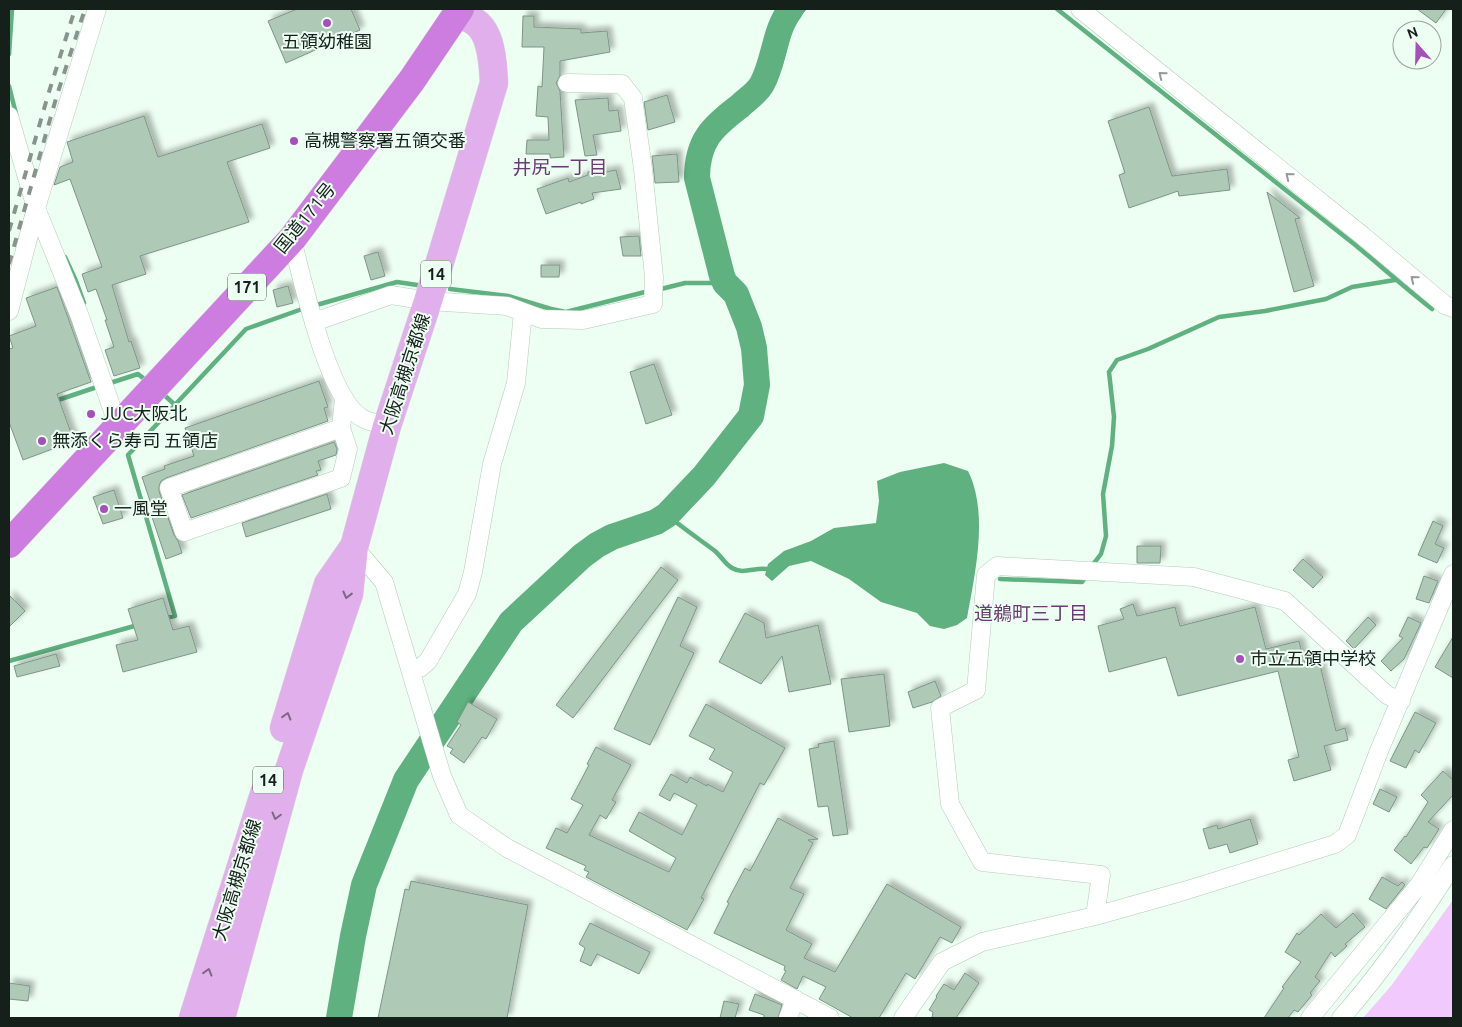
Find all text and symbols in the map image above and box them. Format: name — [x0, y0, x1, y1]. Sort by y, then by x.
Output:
marker: 五領幼稚園 — [321, 17, 333, 29]
north arrow — [1392, 20, 1442, 70]
text: N — [1405, 23, 1420, 42]
place label: 五領幼稚園 — [282, 31, 372, 51]
one-way arrow — [1159, 72, 1168, 80]
place label: 高槻警察署五領交番 — [304, 130, 466, 150]
marker: 高槻警察署五領交番 — [288, 135, 300, 147]
district label: 井尻一丁目 — [512, 156, 608, 178]
one-way arrow — [1286, 174, 1295, 182]
street label: 国道171号 — [270, 178, 339, 256]
road number: 14 — [421, 260, 451, 288]
road number: 171 — [228, 274, 266, 300]
one-way arrow — [1411, 276, 1420, 285]
street label: 大阪高槻京都線 — [375, 311, 433, 437]
place label: JUC大阪北 — [101, 403, 187, 423]
marker: JUC大阪北 — [85, 408, 97, 420]
place label: 無添くら寿司 五領店 — [52, 430, 218, 450]
marker: 無添くら寿司 五領店 — [36, 435, 48, 447]
place label: 一風堂 — [114, 498, 168, 518]
marker: 一風堂 — [98, 503, 110, 515]
one-way arrow — [342, 590, 353, 599]
district label: 道鵜町三丁目 — [974, 602, 1088, 624]
place label: 市立五領中学校 — [1250, 648, 1376, 668]
marker: 市立五領中学校 — [1234, 653, 1246, 665]
one-way arrow — [282, 713, 292, 721]
road number: 14 — [253, 766, 283, 794]
one-way arrow — [272, 811, 282, 820]
street label: 大阪高槻京都線 — [208, 817, 264, 943]
one-way arrow — [202, 968, 212, 976]

